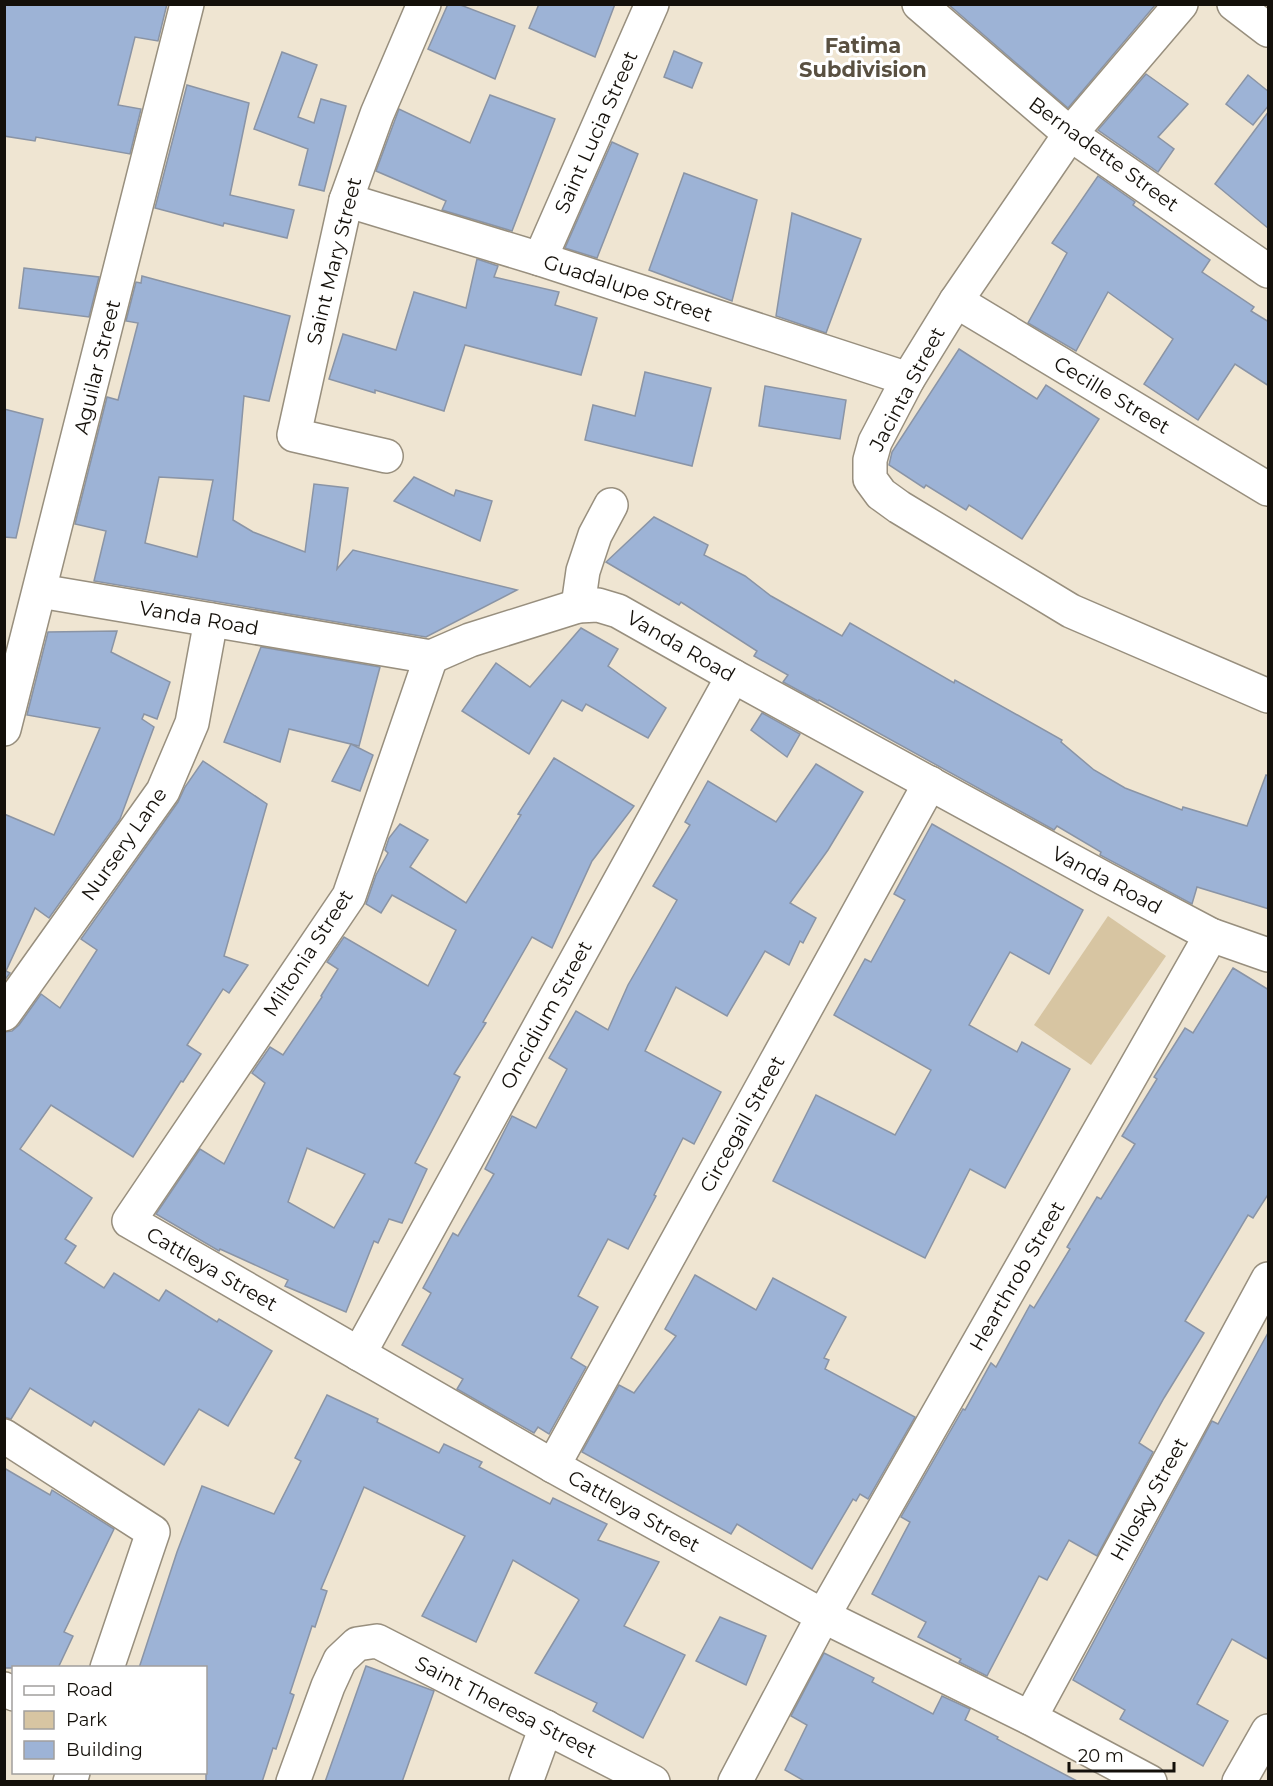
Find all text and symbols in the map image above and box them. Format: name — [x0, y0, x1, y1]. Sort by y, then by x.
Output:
district label: Fatima Subdivision — [799, 33, 927, 82]
street label: Saint Lucia Street — [549, 47, 643, 217]
street label: Bernadette Street — [1024, 92, 1184, 216]
street label: Saint Mary Street — [302, 175, 366, 347]
street label: Guadalupe Street — [540, 249, 716, 327]
street label: Aguilar Street — [69, 297, 125, 437]
street label: Jacinta Street — [864, 323, 950, 456]
street label: Cecille Street — [1050, 351, 1174, 439]
street label: Vanda Road — [137, 596, 261, 640]
street label: Vanda Road — [623, 605, 739, 687]
street label: Nursery Lane — [76, 783, 172, 905]
street label: Vanda Road — [1048, 841, 1166, 919]
street label: Miltonia Street — [258, 885, 358, 1021]
street label: Oncidium Street — [495, 937, 597, 1093]
street label: Circegail Street — [695, 1052, 789, 1196]
street label: Hearthrob Street — [964, 1197, 1070, 1355]
street label: Cattleya Street — [142, 1222, 282, 1316]
street label: Hilosky Street — [1105, 1433, 1193, 1565]
street label: Cattleya Street — [564, 1465, 704, 1557]
street label: Saint Theresa Street — [411, 1651, 601, 1763]
legend — [12, 1666, 207, 1774]
text: Road — [66, 1679, 113, 1701]
text: Park — [66, 1709, 107, 1731]
scale bar — [1069, 1735, 1174, 1773]
text: Building — [66, 1739, 143, 1761]
text: 20 m — [1078, 1745, 1124, 1767]

